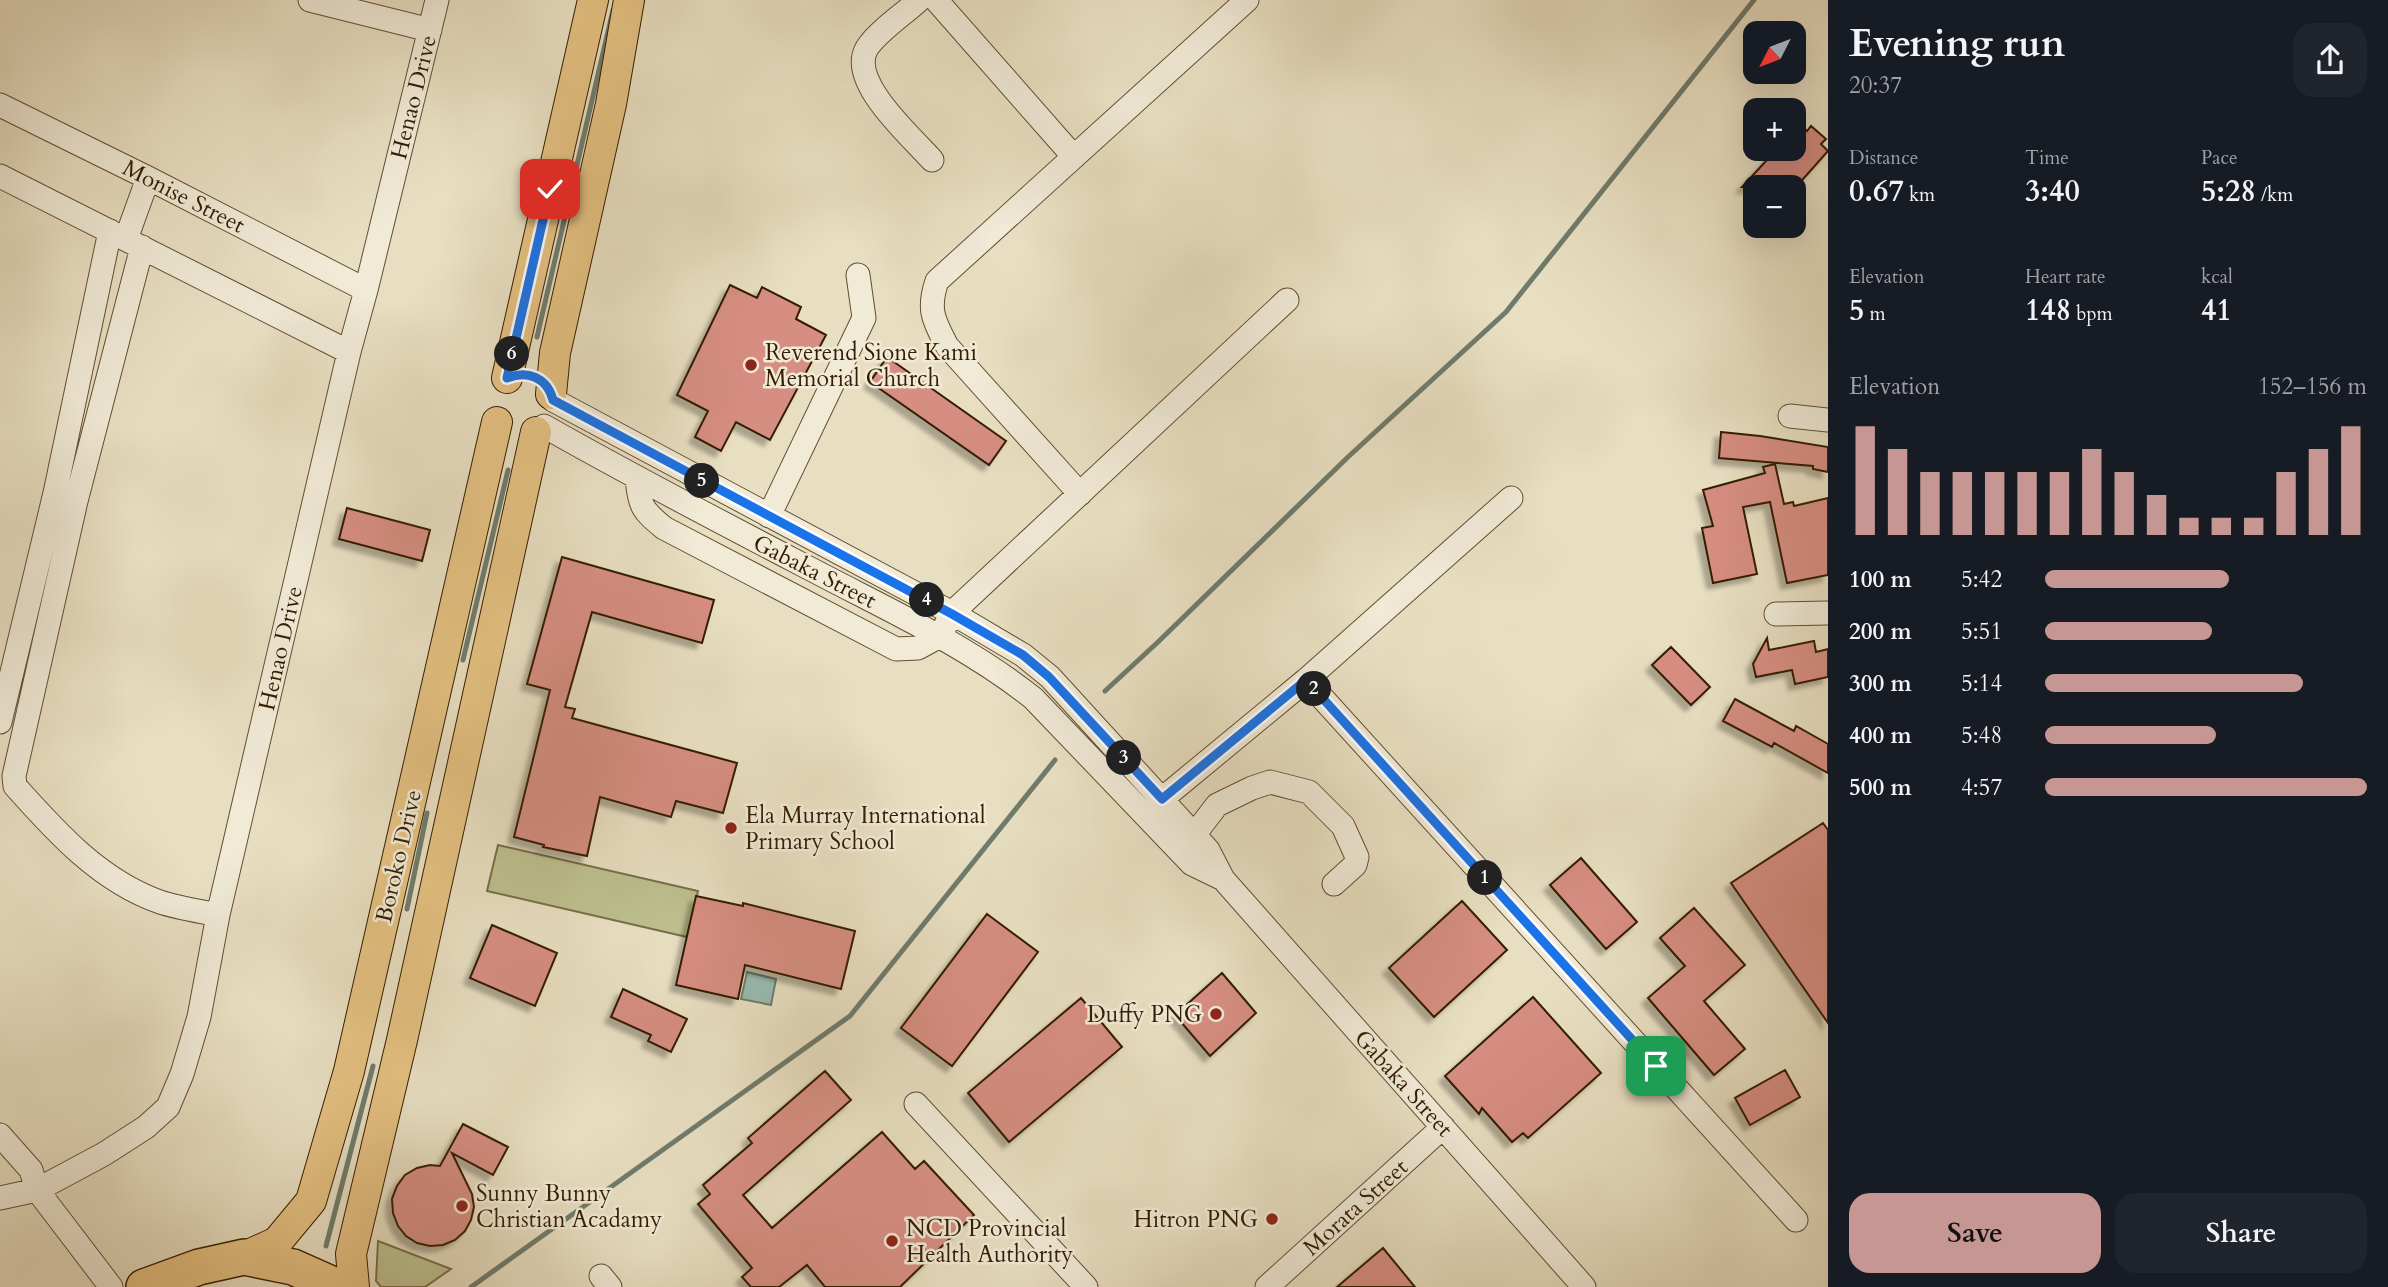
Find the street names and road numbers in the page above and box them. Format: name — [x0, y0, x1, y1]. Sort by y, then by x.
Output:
street label: Henao Drive — [383, 32, 444, 162]
street label: Monise Street — [117, 152, 250, 241]
street label: Gabaka Street — [748, 527, 882, 616]
street label: Henao Drive — [251, 583, 310, 713]
street label: Boroko Drive — [368, 787, 429, 926]
street label: Gabaka Street — [1347, 1023, 1460, 1144]
street label: Morata Street — [1296, 1152, 1414, 1263]

